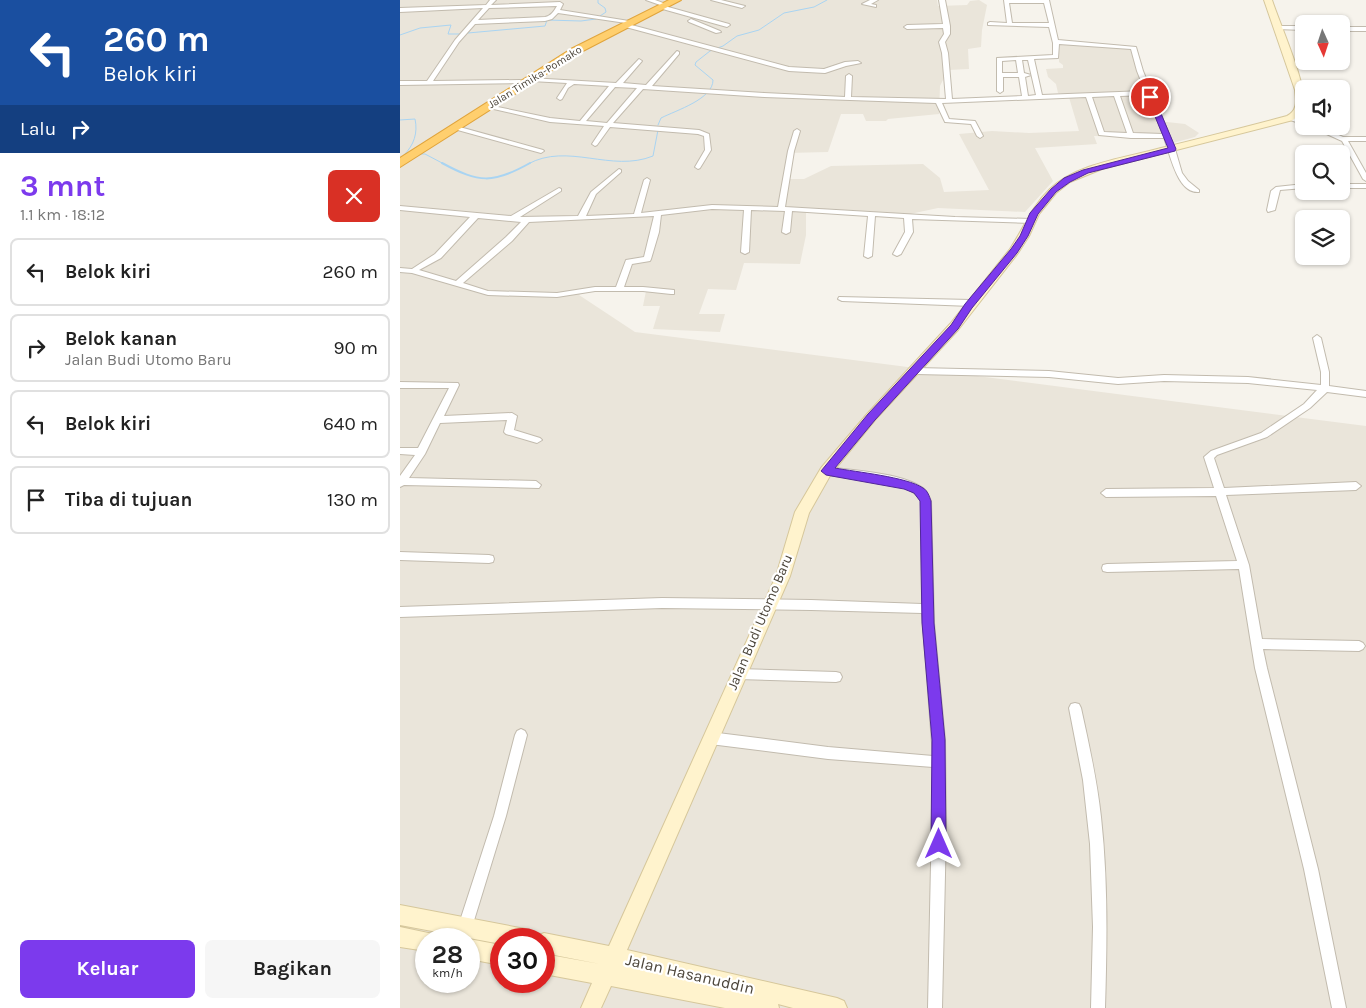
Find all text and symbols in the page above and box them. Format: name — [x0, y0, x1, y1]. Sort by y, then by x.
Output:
north arrow — [1295, 15, 1350, 70]
map controls — [1295, 15, 1350, 265]
text: 260 m — [103, 19, 210, 60]
icon: left — [20, 20, 85, 85]
street label: Jalan Timika-Pomako — [486, 43, 584, 111]
text: Belok kiri — [103, 61, 197, 87]
pin — [1129, 76, 1171, 118]
button: sound — [1295, 80, 1350, 135]
icon: arrive — [1136, 83, 1164, 111]
icon: right — [66, 115, 94, 143]
text: Lalu — [20, 118, 56, 140]
button: search — [1295, 145, 1350, 200]
text: 3 mnt — [20, 168, 105, 204]
button: close — [328, 170, 380, 222]
text: 1.1 km · 18:12 — [20, 205, 105, 224]
button: layers — [1295, 210, 1350, 265]
icon: left — [22, 258, 50, 286]
text: Belok kiri — [65, 261, 151, 283]
text: 260 m — [323, 261, 378, 283]
text: Belok kanan — [65, 328, 177, 350]
icon: right — [22, 334, 50, 362]
text: 90 m — [333, 337, 378, 359]
text: Jalan Budi Utomo Baru — [65, 350, 232, 369]
icon: left — [22, 410, 50, 438]
text: Belok kiri — [65, 413, 151, 435]
text: 640 m — [323, 413, 378, 435]
icon: arrive — [22, 486, 50, 514]
text: Tiba di tujuan — [65, 489, 192, 511]
text: 130 m — [327, 489, 378, 511]
street label: Jalan Budi Utomo Baru — [724, 552, 796, 692]
position arrow — [912, 817, 964, 869]
speed limit sign: 30 — [490, 928, 555, 993]
button: Keluar — [20, 940, 195, 998]
button: Bagikan — [205, 940, 380, 998]
text: 28 — [432, 940, 463, 969]
street label: Jalan Hasanuddin — [624, 950, 756, 998]
text: km/h — [432, 966, 463, 980]

